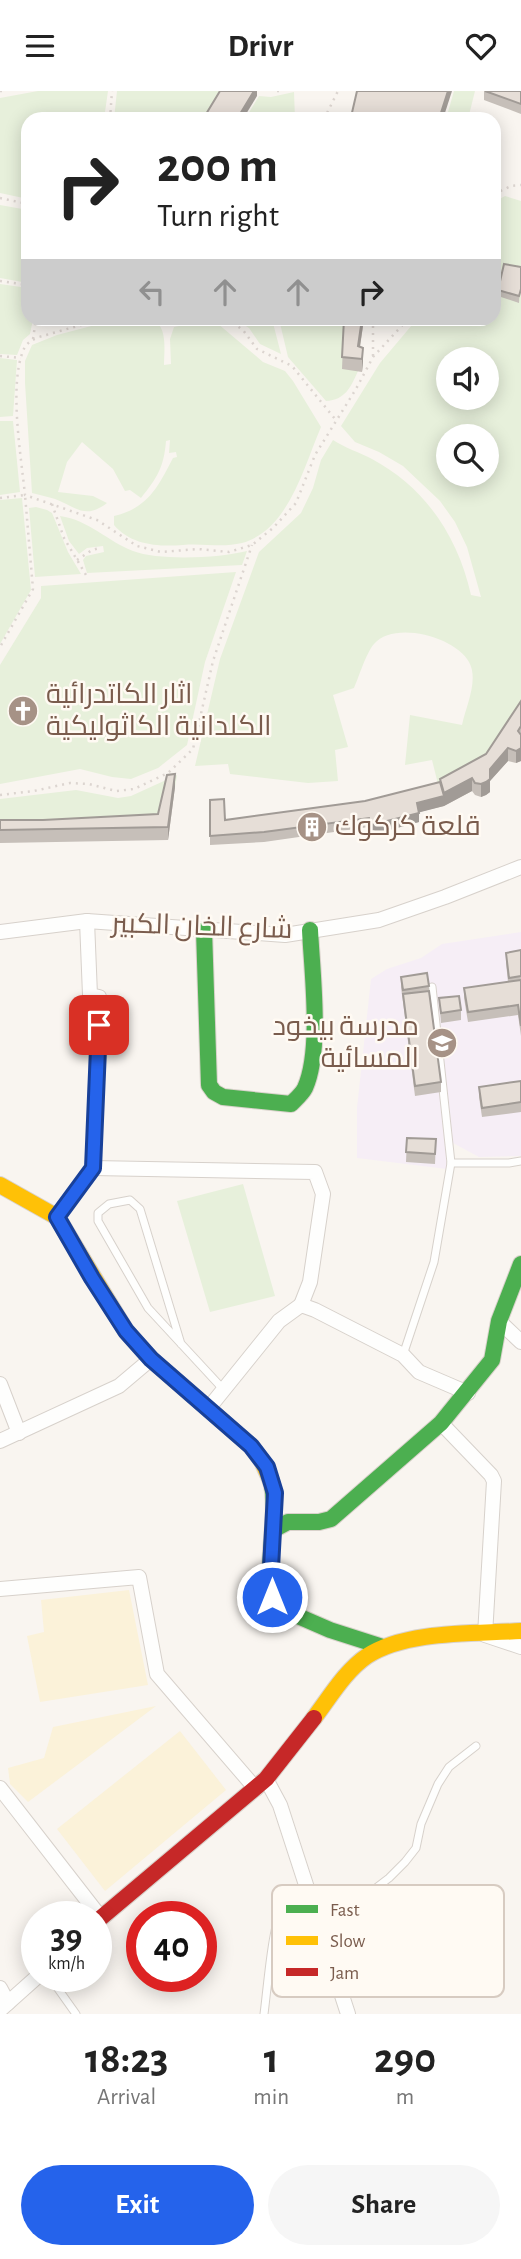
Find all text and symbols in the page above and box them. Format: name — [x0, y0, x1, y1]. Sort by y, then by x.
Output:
icon: menu — [21, 27, 59, 65]
icon: heart — [462, 27, 500, 65]
text: Drivr — [228, 30, 293, 62]
icon: right — [42, 140, 133, 231]
text: 200 m — [157, 142, 278, 191]
text: Turn right — [157, 200, 279, 232]
icon: left — [133, 273, 171, 311]
icon: ahead — [206, 273, 244, 311]
icon: ahead — [279, 273, 317, 311]
icon: right — [352, 273, 390, 311]
map controls — [436, 347, 499, 487]
button: sound — [436, 347, 499, 410]
button: search — [436, 424, 499, 487]
place label: اثار الكاتدرائية الكلدانية الكاثوليكية — [46, 680, 272, 741]
church icon: اثار الكاتدرائية الكلدانية الكاثوليكية — [6, 694, 40, 728]
building icon: قلعة كركوك — [295, 810, 329, 844]
place label: قلعة كركوك — [335, 813, 481, 841]
street label: شارع الخان الكبير — [109, 909, 293, 947]
pin — [69, 995, 129, 1055]
icon: arrive — [80, 1006, 118, 1044]
place label: مدرسة بيخود المسائية — [272, 1013, 419, 1073]
school or university icon: مدرسة بيخود المسائية — [425, 1026, 459, 1060]
position arrow — [235, 1560, 309, 1634]
legend — [272, 1885, 504, 1997]
speed limit sign: 40 — [126, 1901, 217, 1992]
text: Fast — [330, 1901, 360, 1920]
text: 39 — [50, 1920, 82, 1955]
text: Slow — [330, 1932, 366, 1951]
text: km/h — [48, 1955, 85, 1973]
text: Jam — [330, 1964, 359, 1983]
text: 18:23 — [85, 2038, 168, 2080]
text: 1 — [264, 2038, 279, 2080]
text: 290 — [374, 2038, 436, 2080]
text: Arrival — [97, 2086, 156, 2109]
text: min — [253, 2086, 289, 2109]
text: m — [396, 2086, 414, 2109]
button: Exit — [21, 2165, 254, 2245]
button: Share — [268, 2165, 500, 2245]

